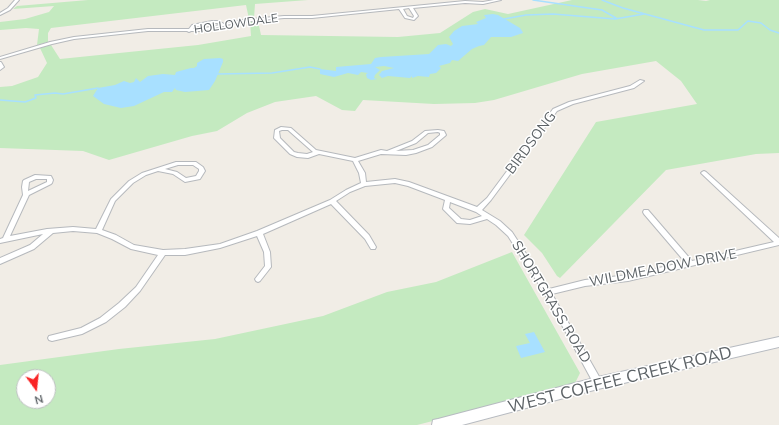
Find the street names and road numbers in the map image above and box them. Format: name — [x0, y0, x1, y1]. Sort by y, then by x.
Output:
street label: HOLLOWDALE — [193, 11, 279, 37]
street label: BIRDSONG — [502, 109, 560, 177]
street label: SHORTGRASS ROAD — [508, 238, 594, 366]
street label: WILDMEADOW DRIVE — [588, 245, 738, 291]
street label: WEST COFFEE CREEK ROAD — [506, 342, 734, 418]

